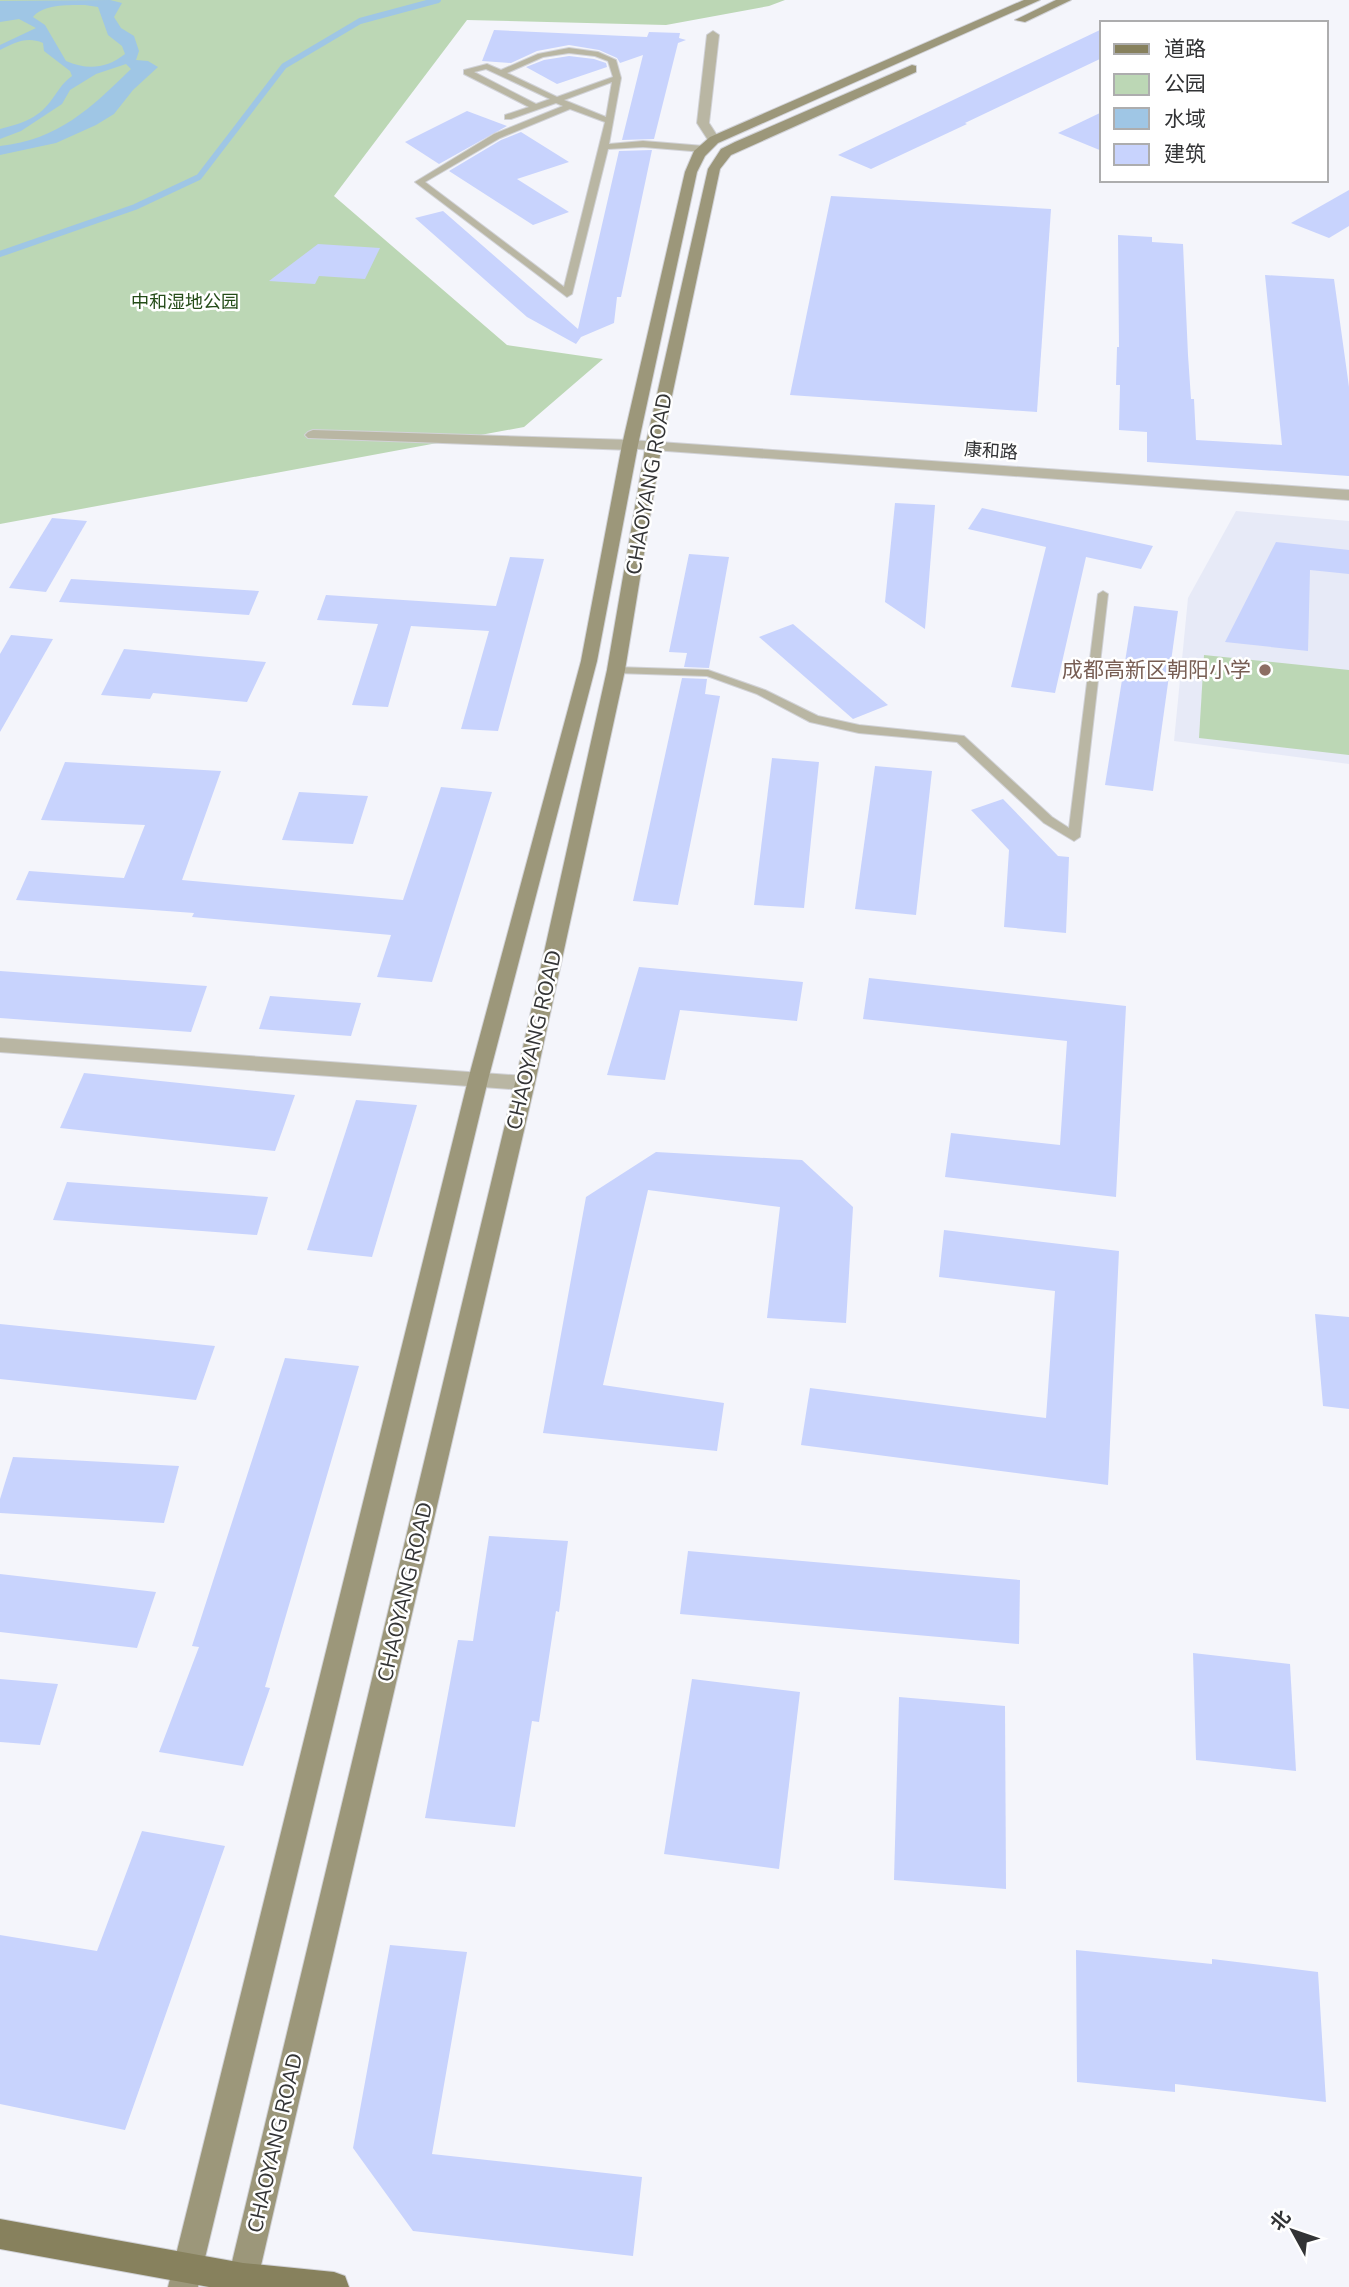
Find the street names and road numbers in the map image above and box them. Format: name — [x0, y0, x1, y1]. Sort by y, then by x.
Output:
street label: CHAOYANG ROAD — [619, 391, 679, 577]
street label: 康和路 — [963, 437, 1019, 465]
street label: CHAOYANG ROAD — [500, 947, 568, 1133]
street label: CHAOYANG ROAD — [371, 1499, 439, 1685]
street label: CHAOYANG ROAD — [241, 2050, 309, 2236]

